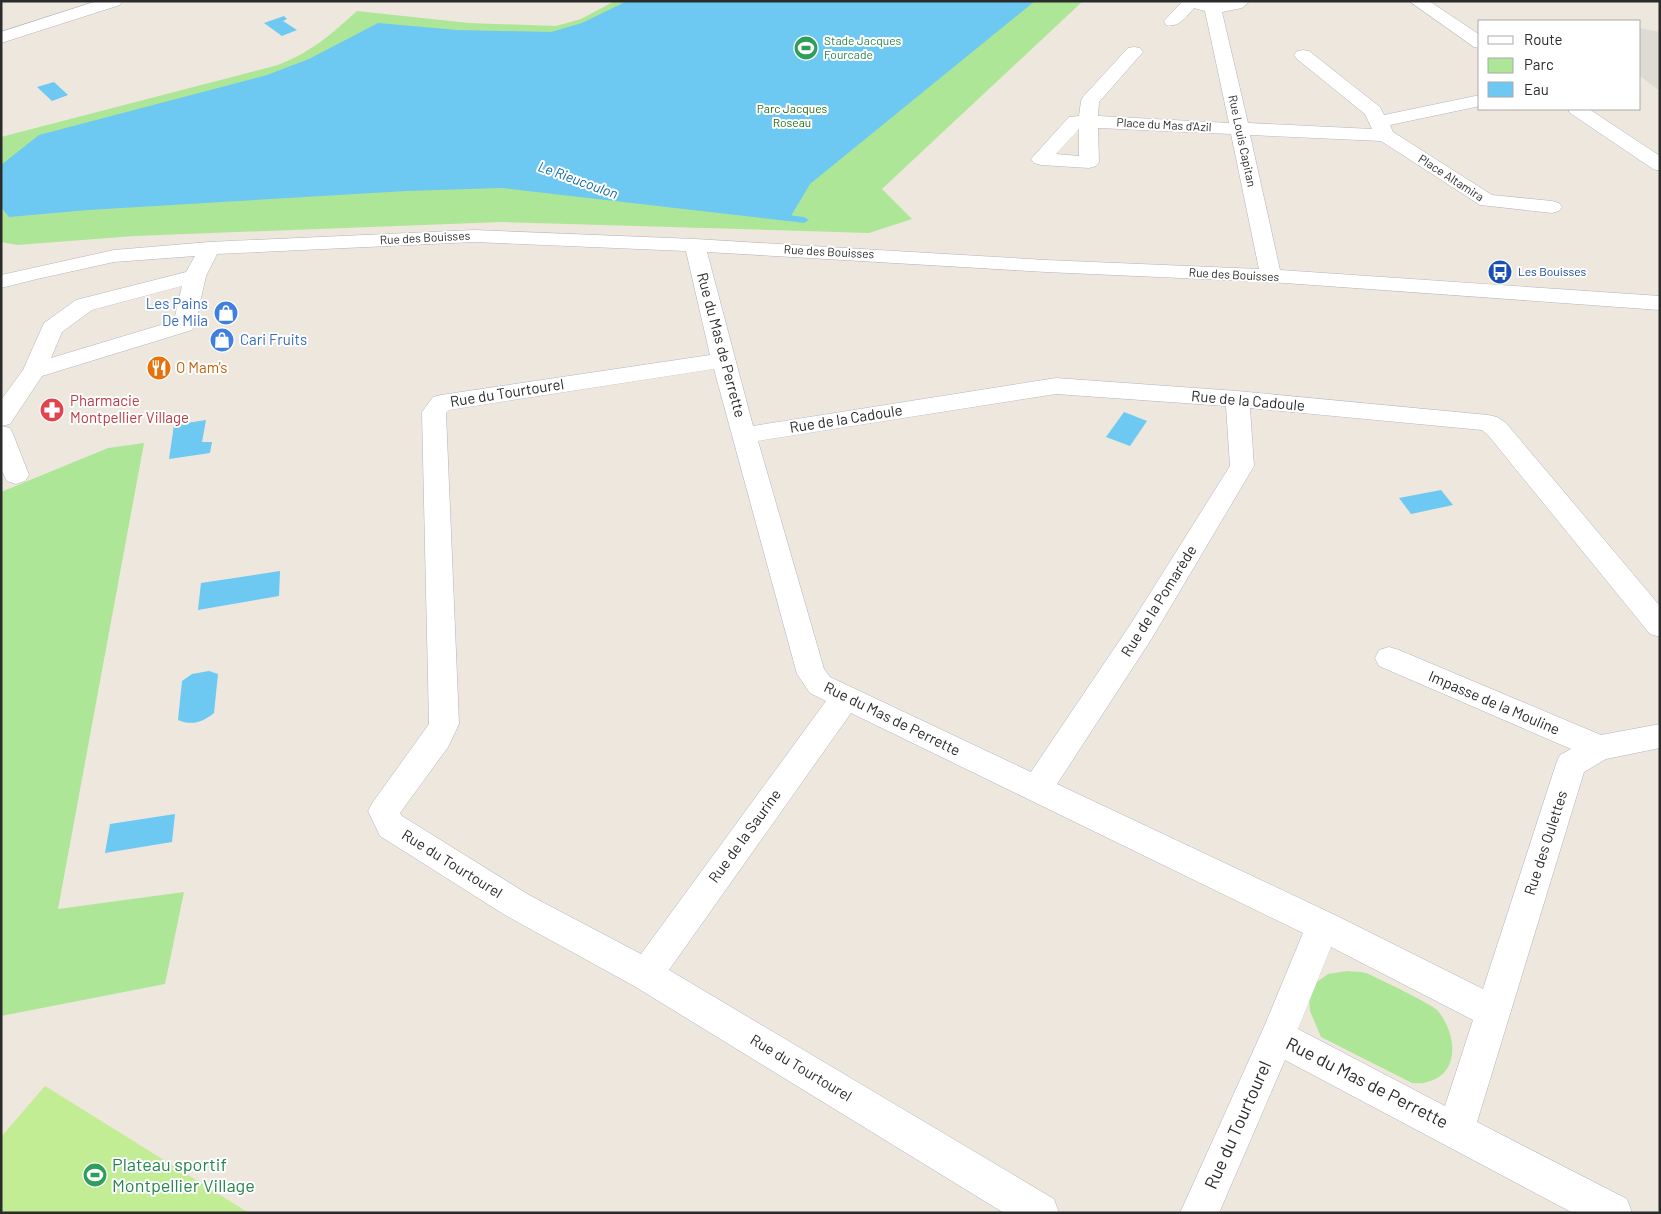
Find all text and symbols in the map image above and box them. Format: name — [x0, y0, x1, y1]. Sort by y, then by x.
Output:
legend — [1478, 20, 1641, 110]
text: Route — [1524, 30, 1563, 48]
place label: Stade Jacques Fourcade — [824, 33, 901, 61]
sports icon: Stade Jacques Fourcade — [793, 35, 819, 61]
text: Parc — [1524, 55, 1554, 73]
text: Eau — [1524, 80, 1549, 98]
street label: Rue Louis Capitan — [1226, 94, 1260, 188]
park label: Parc Jacques Roseau — [757, 101, 828, 129]
street label: Place du Mas d'Azil — [1116, 115, 1212, 133]
street label: Place Altamira — [1416, 151, 1487, 203]
water label: Le Rieucoulon — [536, 157, 620, 202]
street label: Rue des Bouisses — [379, 228, 471, 246]
street label: Rue des Bouisses — [783, 242, 875, 260]
bus stop icon: Les Bouisses — [1487, 259, 1513, 285]
place label: Les Bouisses — [1518, 264, 1586, 278]
street label: Rue des Bouisses — [1188, 265, 1280, 283]
street label: Rue du Mas de Perrette — [694, 270, 750, 419]
place label: Les Pains De Mila — [146, 294, 208, 329]
shop icon: Les Pains De Mila — [213, 300, 239, 326]
shop icon: Cari Fruits — [209, 327, 235, 353]
place label: Cari Fruits — [240, 330, 307, 348]
restaurant icon: O Mam's — [146, 355, 172, 381]
place label: O Mam's — [176, 358, 227, 376]
street label: Rue du Tourtourel — [449, 374, 565, 410]
street label: Rue de la Cadoule — [1191, 386, 1306, 414]
place label: Pharmacie Montpellier Village — [70, 391, 189, 426]
pharmacy icon: Pharmacie Montpellier Village — [39, 397, 65, 423]
street label: Rue de la Cadoule — [788, 400, 904, 436]
street label: Rue de la Pomarède — [1117, 541, 1200, 659]
street label: Impasse de la Mouline — [1426, 666, 1563, 738]
street label: Rue du Mas de Perrette — [821, 677, 963, 759]
street label: Rue de la Saurine — [704, 785, 784, 886]
street label: Rue des Oulettes — [1520, 788, 1570, 897]
street label: Rue du Tourtourel — [399, 825, 506, 901]
street label: Rue du Tourtourel — [748, 1030, 855, 1105]
street label: Rue du Mas de Perrette — [1283, 1032, 1452, 1133]
street label: Rue du Tourtourel — [1199, 1057, 1275, 1192]
place label: Plateau sportif Montpellier Village — [112, 1153, 255, 1196]
sports icon: Plateau sportif Montpellier Village — [82, 1162, 108, 1188]

